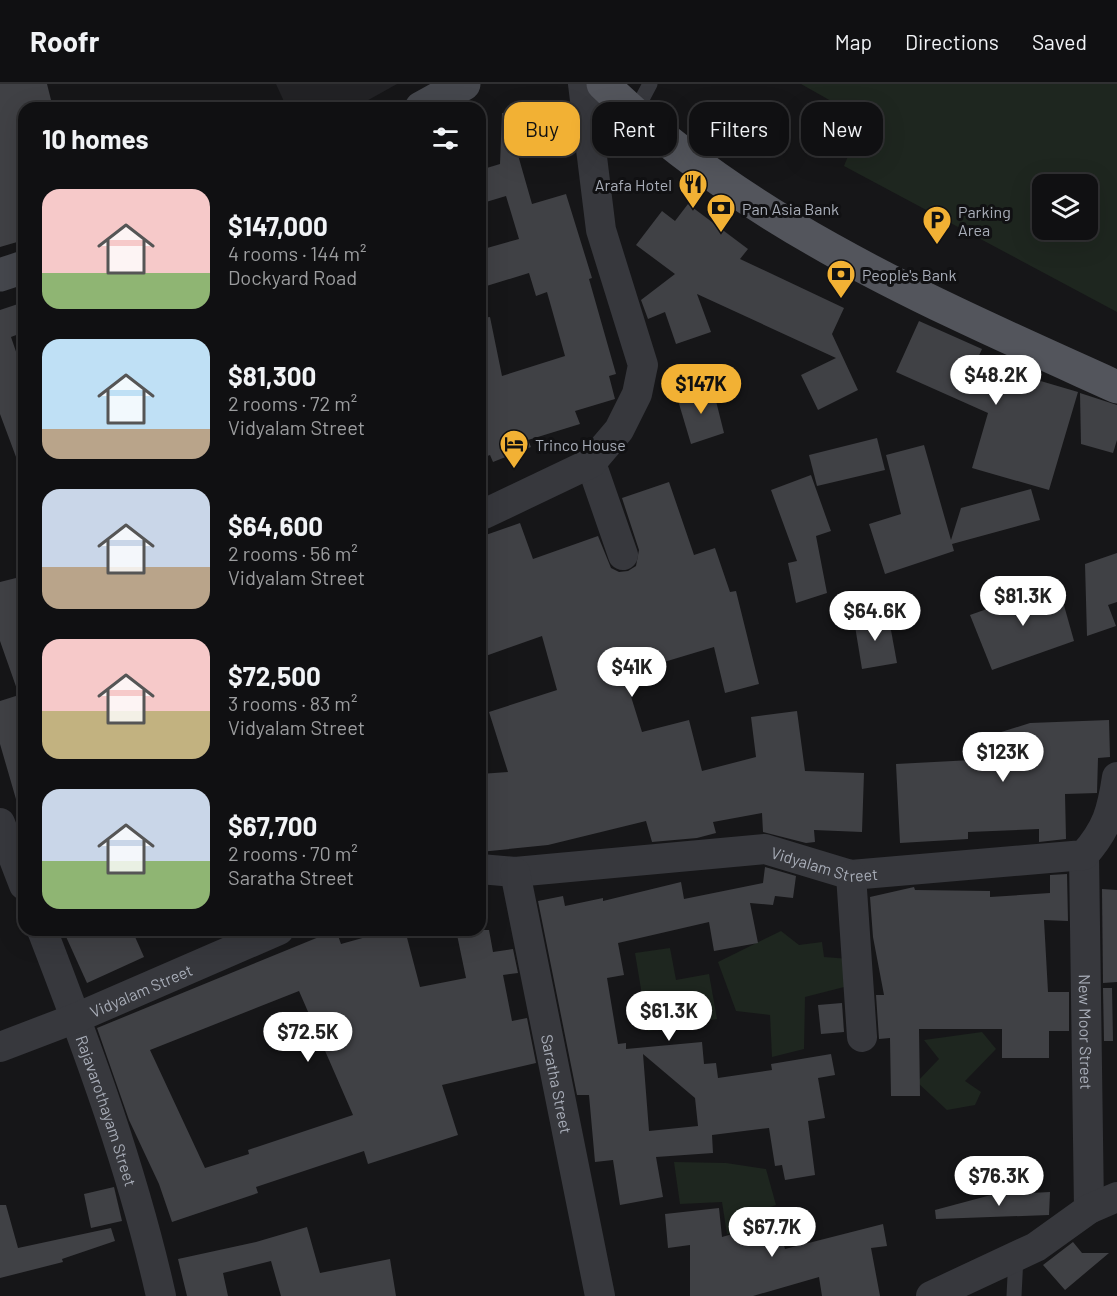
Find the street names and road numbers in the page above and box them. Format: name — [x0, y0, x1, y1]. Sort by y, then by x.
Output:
street label: Vidyalam Street — [769, 842, 879, 885]
street label: Vidyalam Street — [87, 959, 195, 1020]
street label: New Moor Street — [1076, 974, 1097, 1090]
street label: Rajavarothayam Street — [73, 1032, 141, 1188]
street label: Saratha Street — [538, 1032, 577, 1135]

